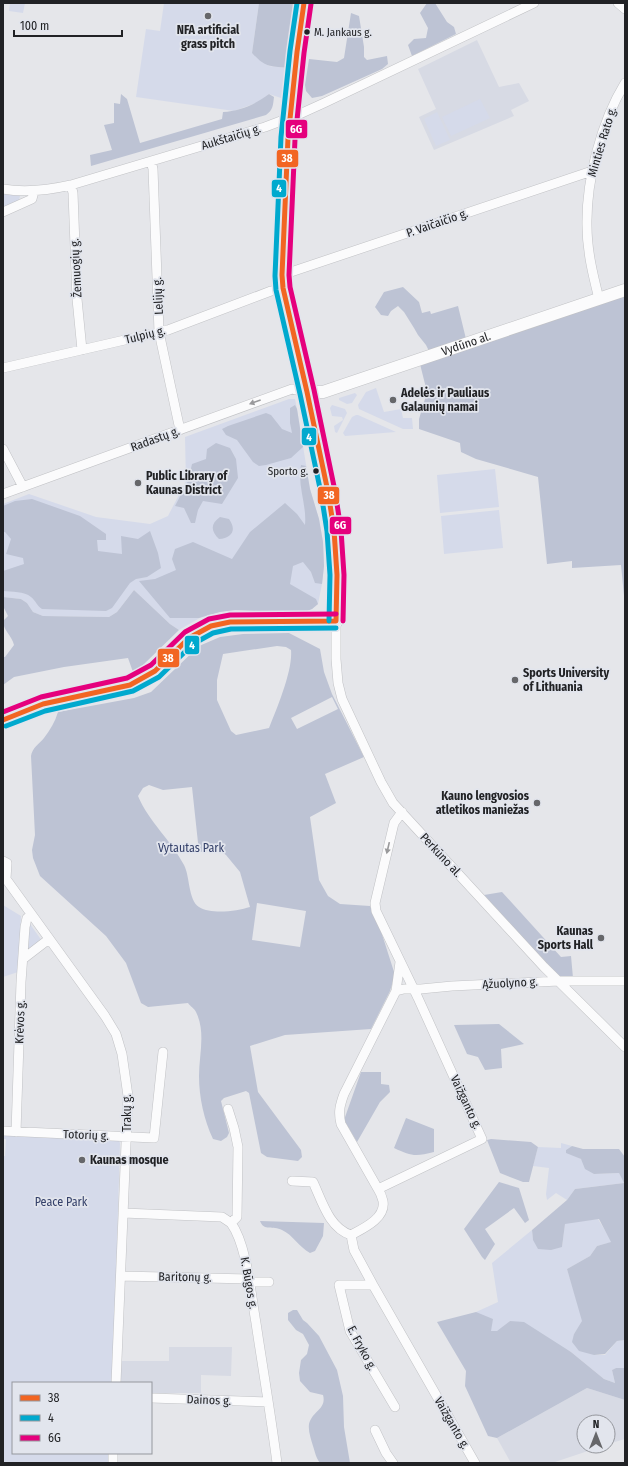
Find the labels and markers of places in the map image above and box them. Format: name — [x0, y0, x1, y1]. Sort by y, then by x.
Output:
marker: NFA artificial grass pitch — [203, 11, 213, 21]
place label: NFA artificial grass pitch — [177, 23, 240, 51]
place label: M. Jankaus g. — [314, 26, 372, 39]
marker: M. Jankaus g. — [302, 27, 312, 37]
place label: Adelės ir Pauliaus Galaunių namai — [400, 386, 490, 415]
marker: Adelės ir Pauliaus Galaunių namai — [388, 395, 398, 405]
place label: Sporto g. — [268, 465, 308, 478]
marker: Sporto g. — [311, 466, 321, 476]
place label: Public Library of Kaunas District — [146, 469, 228, 497]
marker: Public Library of Kaunas District — [133, 478, 143, 488]
place label: Sports University of Lithuania — [523, 666, 609, 694]
marker: Sports University of Lithuania — [510, 675, 520, 685]
place label: Kauno lengvosios atletikos maniežas — [436, 789, 530, 817]
marker: Kauno lengvosios atletikos maniežas — [532, 798, 542, 808]
place label: Kaunas Sports Hall — [538, 924, 594, 952]
marker: Kaunas Sports Hall — [596, 933, 606, 943]
place label: Kaunas mosque — [90, 1153, 169, 1167]
marker: Kaunas mosque — [77, 1155, 87, 1165]

